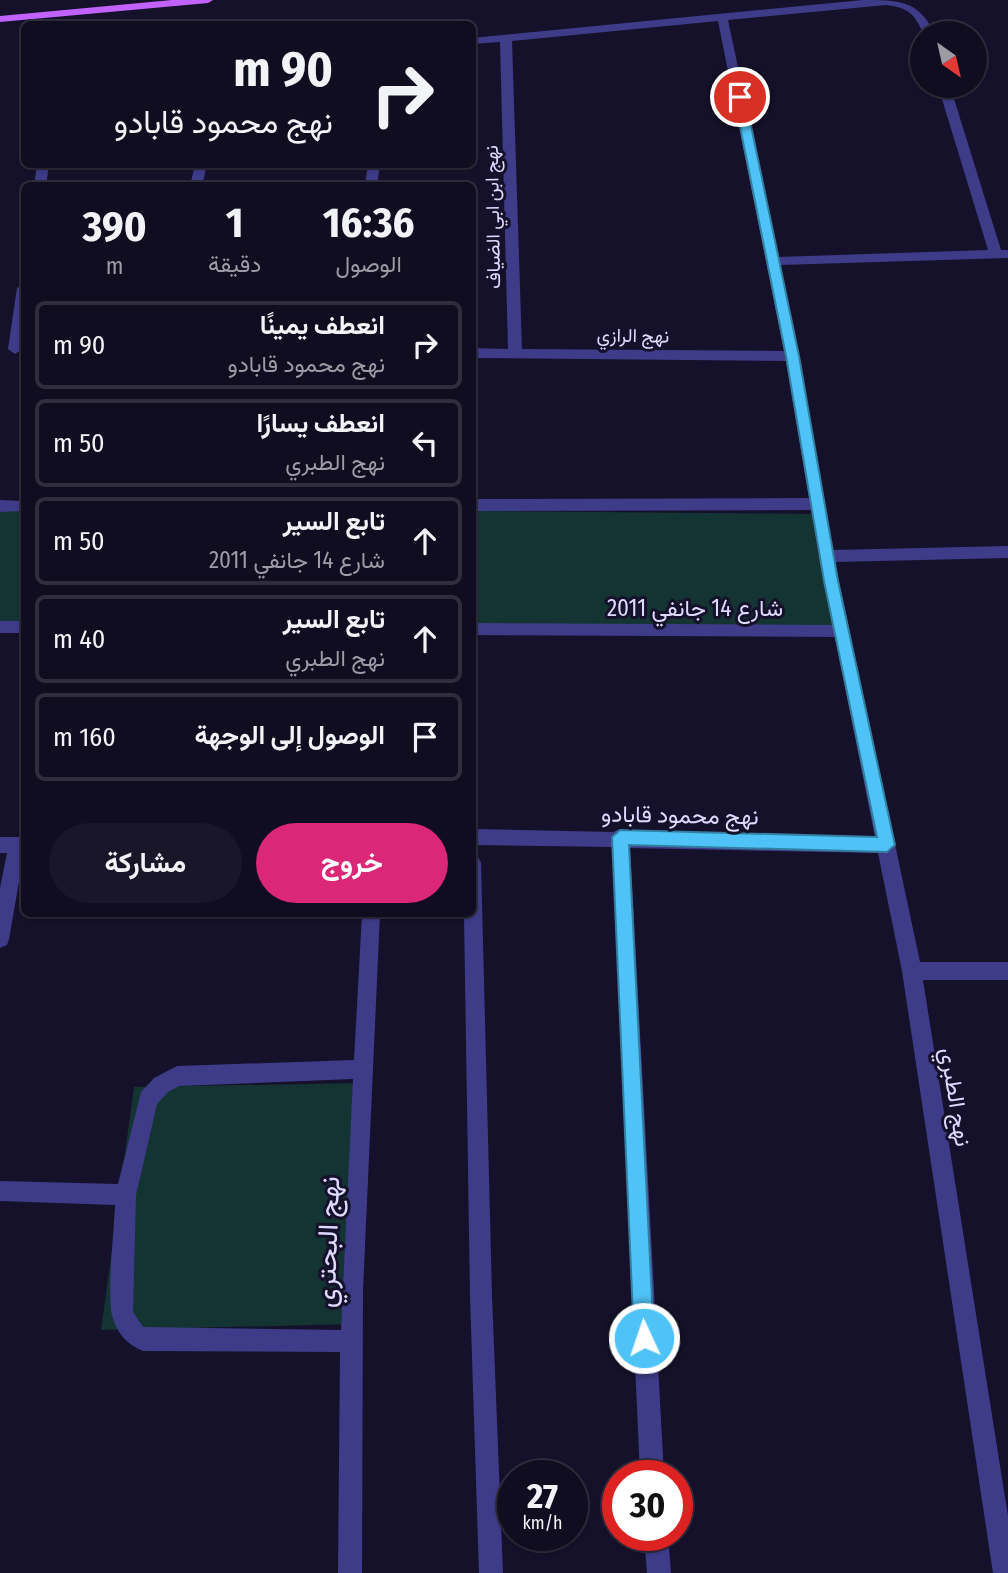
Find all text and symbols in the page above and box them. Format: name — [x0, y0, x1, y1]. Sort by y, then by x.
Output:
north arrow — [910, 21, 987, 98]
map controls — [910, 21, 987, 98]
text: 90 m — [233, 40, 333, 99]
icon: right — [357, 49, 448, 140]
pin — [710, 67, 770, 127]
icon: arrive — [721, 78, 759, 116]
text: نهج محمود قابادو — [114, 103, 333, 141]
street label: نهج ابن ابي الضياف — [480, 145, 509, 289]
text: 1 — [226, 198, 244, 248]
text: 16:36 — [323, 198, 415, 248]
text: 390 — [82, 202, 147, 252]
text: دقيقة — [208, 250, 261, 278]
text: الوصول — [335, 250, 402, 278]
text: m — [106, 252, 123, 280]
text: انعطف يمينًا — [260, 310, 385, 341]
street label: نهج الرازي — [596, 323, 670, 352]
icon: right — [406, 326, 444, 364]
text: 90 m — [53, 330, 105, 361]
text: نهج محمود قابادو — [227, 350, 385, 378]
text: انعطف يسارًا — [257, 408, 385, 439]
icon: left — [406, 424, 444, 462]
text: 50 m — [53, 428, 105, 459]
text: نهج الطبري — [285, 448, 385, 476]
text: تابع السير — [283, 506, 385, 537]
icon: ahead — [406, 522, 444, 560]
text: 50 m — [53, 526, 105, 557]
text: شارع 14 جانفي 2011 — [209, 546, 385, 574]
street label: شارع 14 جانفي 2011 — [607, 594, 783, 627]
text: تابع السير — [283, 604, 385, 635]
icon: ahead — [406, 620, 444, 658]
text: 40 m — [53, 624, 105, 655]
text: نهج الطبري — [285, 644, 385, 672]
icon: arrive — [406, 718, 444, 756]
text: الوصول إلى الوجهة — [194, 720, 385, 751]
text: 160 m — [53, 722, 116, 753]
street label: نهج محمود قابادو — [601, 800, 759, 832]
button: مشاركة — [49, 823, 242, 903]
button: خروج — [256, 823, 448, 903]
street label: نهج الطبري — [929, 1046, 978, 1149]
street label: نهج البحتري — [309, 1176, 352, 1309]
position arrow — [607, 1301, 681, 1375]
speed limit sign: 30 — [602, 1460, 693, 1551]
text: 27 — [527, 1475, 558, 1517]
text: km/h — [522, 1512, 563, 1534]

